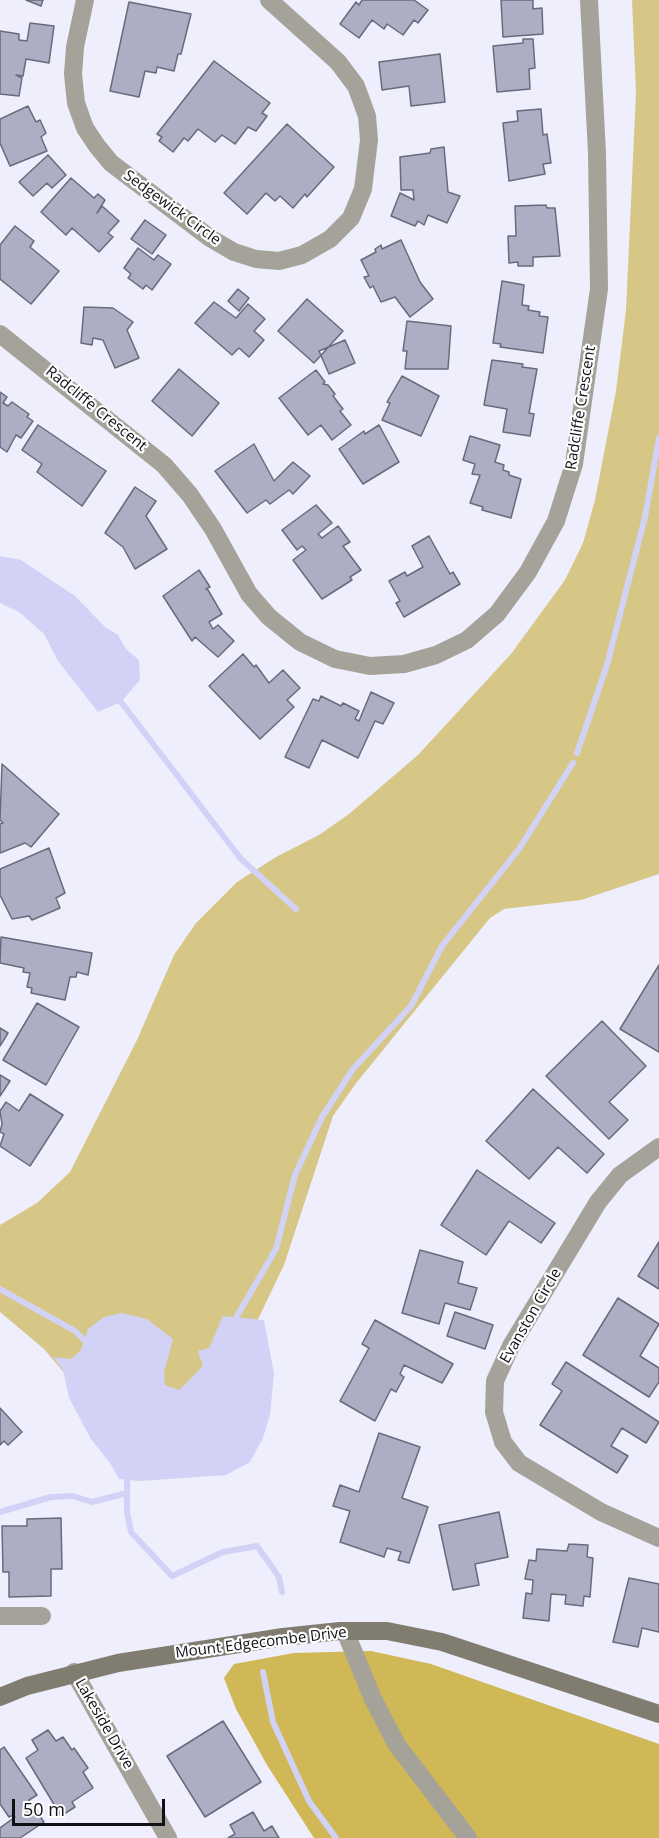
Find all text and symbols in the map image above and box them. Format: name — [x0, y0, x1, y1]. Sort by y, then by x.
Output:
street label: Sedgewick Circle — [120, 167, 224, 249]
street label: Radcliffe Crescent — [562, 345, 600, 471]
street label: Radcliffe Crescent — [42, 363, 150, 455]
street label: Evanston Circle — [497, 1265, 565, 1367]
street label: Mount Edgecombe Drive — [174, 1624, 348, 1662]
street label: Lakeside Drive — [71, 1675, 137, 1773]
scale bar — [15, 1787, 168, 1825]
text: 50 m — [23, 1797, 65, 1821]

